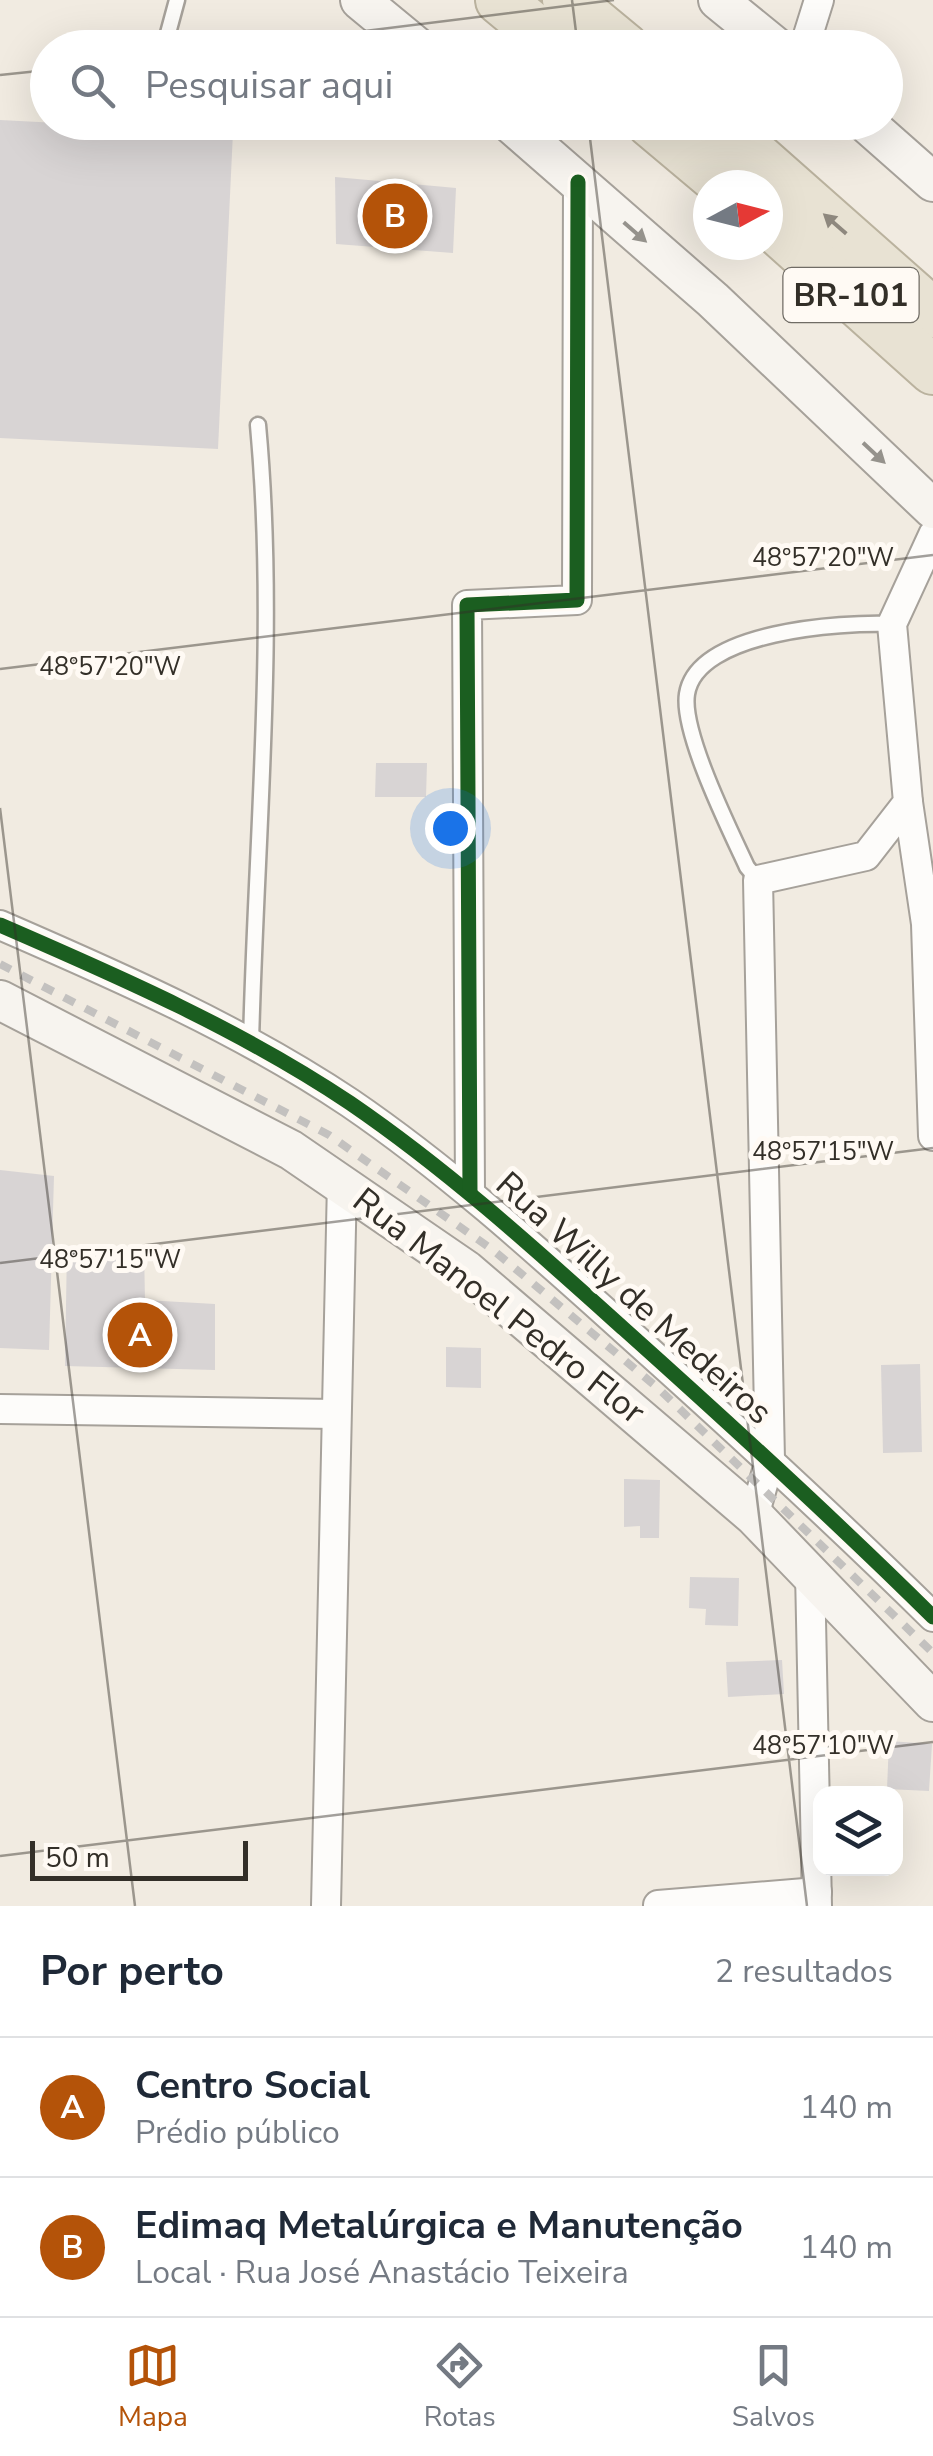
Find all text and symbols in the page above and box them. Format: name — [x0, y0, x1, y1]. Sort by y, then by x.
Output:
search box — [30, 30, 903, 140]
icon: search — [65, 58, 120, 113]
text: Pesquisar aqui — [145, 60, 393, 111]
north arrow — [693, 170, 783, 260]
pin: B — [362, 178, 428, 254]
one-way arrow — [823, 213, 848, 235]
one-way arrow — [622, 221, 647, 243]
road number: BR-101 — [784, 268, 918, 322]
one-way arrow — [862, 441, 886, 464]
text: 48°57'20"W — [752, 541, 894, 575]
text: 48°57'20"W — [39, 650, 181, 684]
your location — [425, 803, 476, 854]
text: 48°57'15"W — [752, 1135, 894, 1169]
street label: Rua Willy de Medeiros — [486, 1161, 782, 1435]
street label: Rua Manoel Pedro Flor — [343, 1177, 655, 1435]
text: 48°57'15"W — [39, 1243, 181, 1277]
pin: A — [108, 1298, 172, 1372]
text: 48°57'10"W — [752, 1729, 894, 1763]
map controls — [813, 1786, 903, 1876]
button: layers — [813, 1786, 903, 1876]
scale bar — [30, 1836, 248, 1880]
text: 50 m — [45, 1839, 110, 1877]
text: Por perto — [40, 1943, 224, 2000]
text: 2 resultados — [715, 1950, 893, 1993]
text: Centro Social — [135, 2060, 370, 2111]
text: A — [61, 2086, 84, 2129]
text: 140 m — [800, 2086, 893, 2129]
text: Prédio público — [135, 2111, 340, 2154]
text: Edimaq Metalúrgica e Manutenção — [135, 2200, 743, 2251]
text: B — [61, 2226, 84, 2269]
text: 140 m — [800, 2226, 893, 2269]
text: Local · Rua José Anastácio Teixeira — [135, 2251, 629, 2294]
tab: Mapa — [118, 2338, 188, 2436]
tab: Rotas — [424, 2338, 496, 2436]
tab: Salvos — [732, 2338, 815, 2436]

